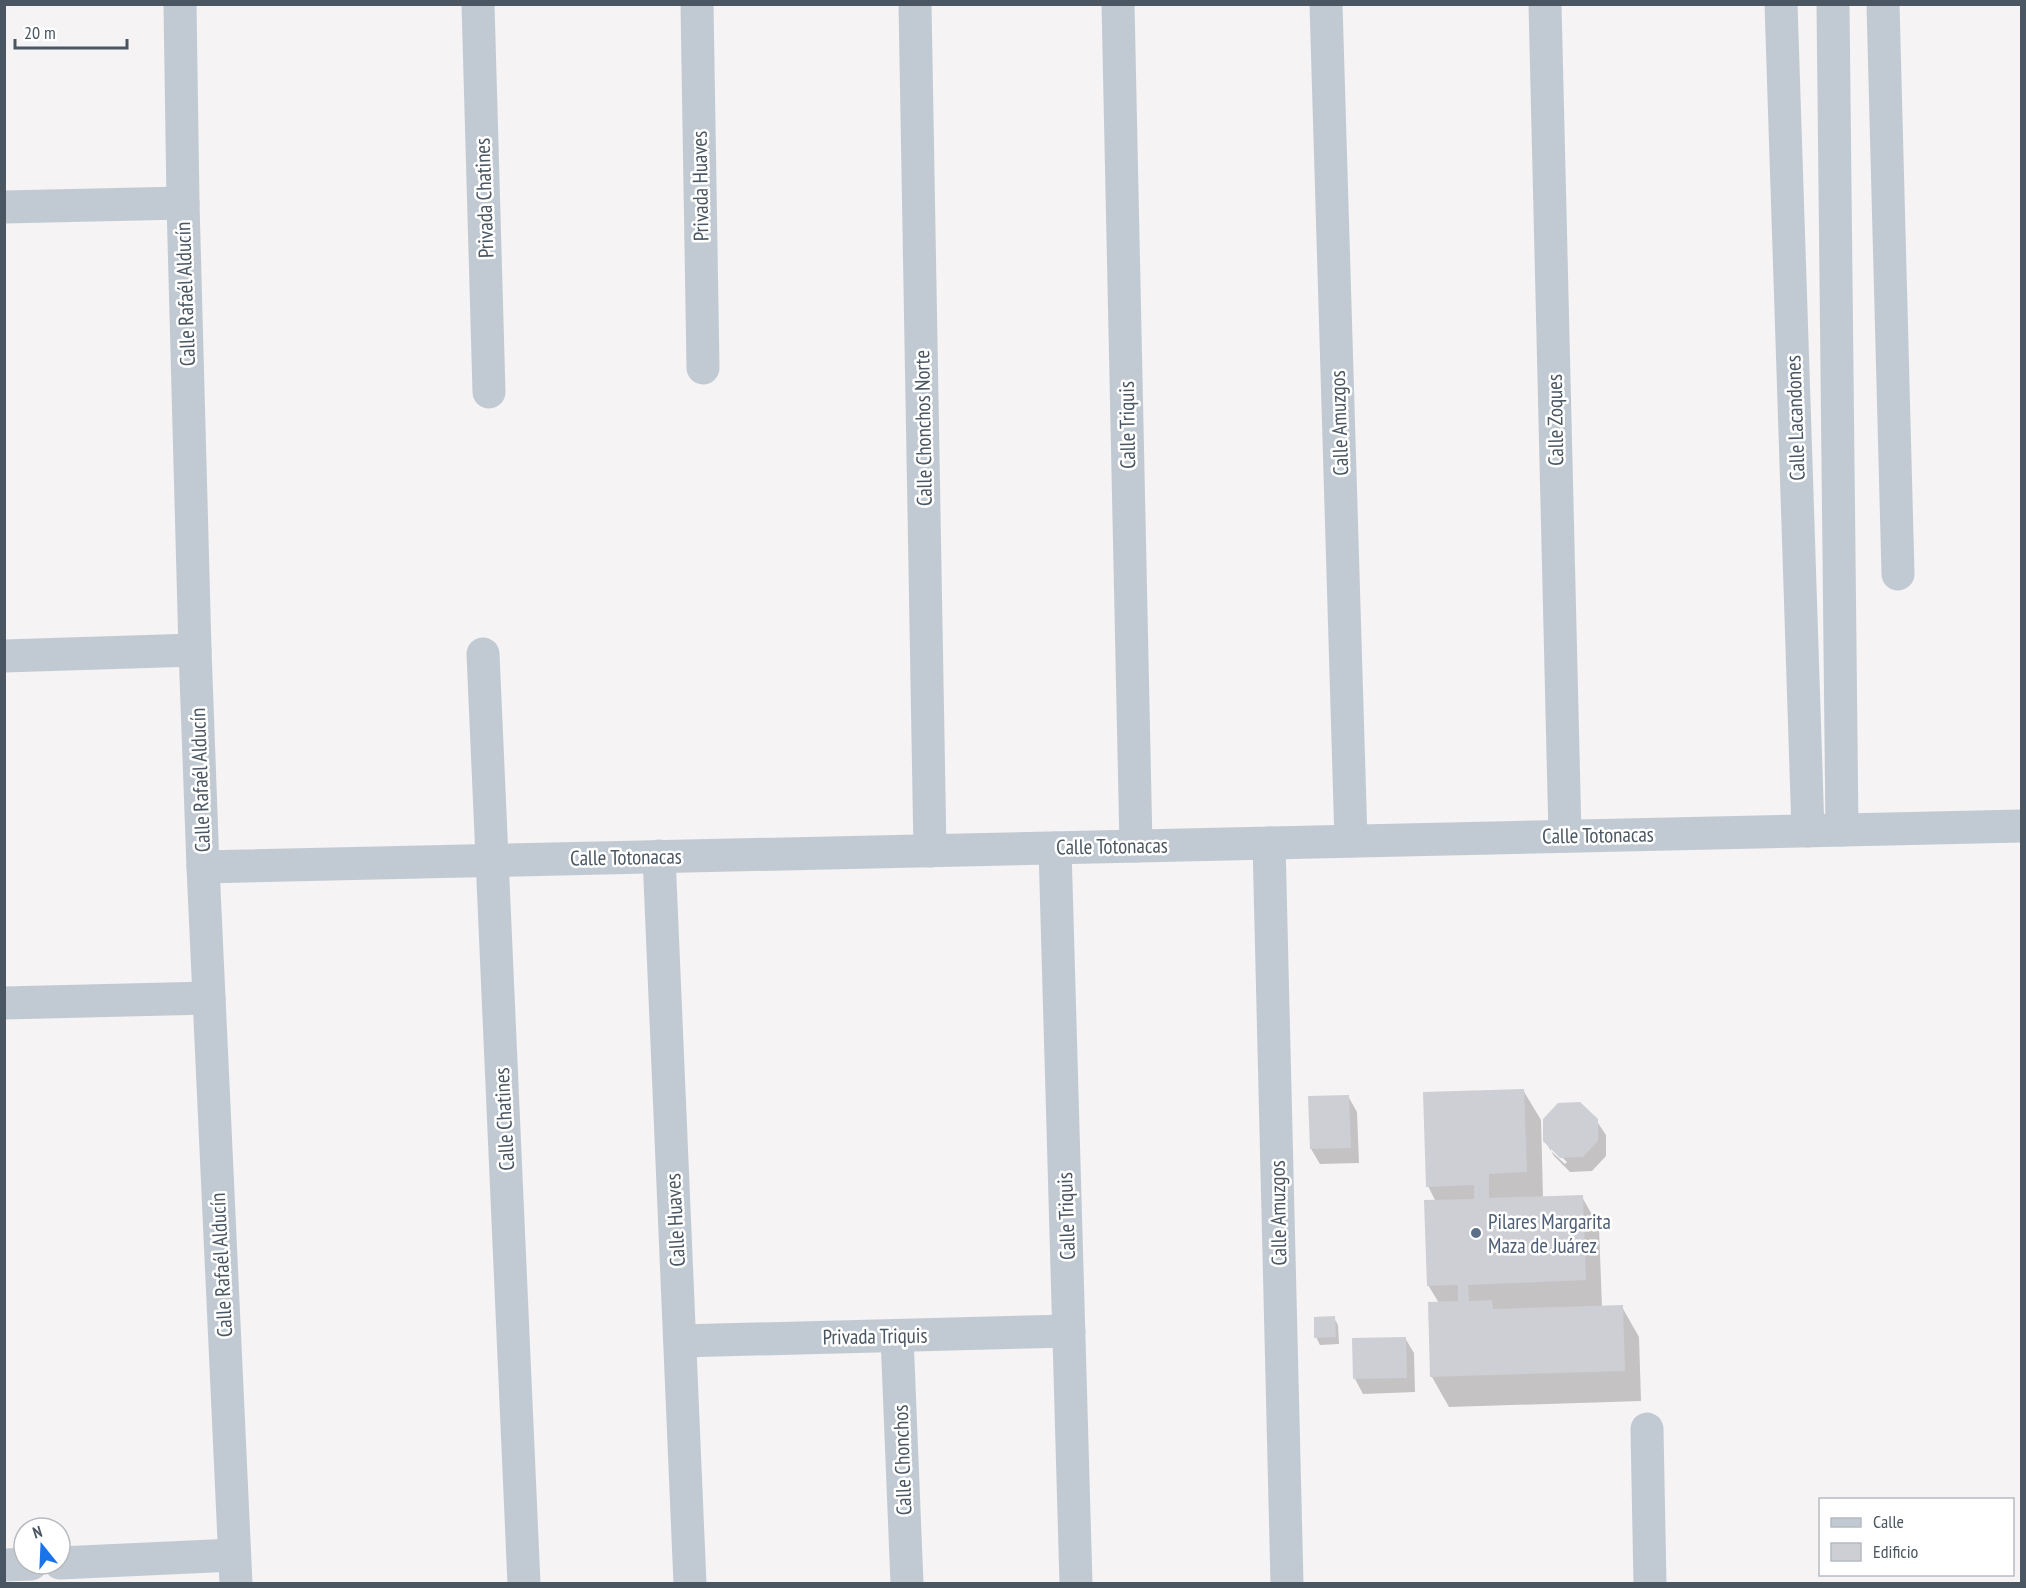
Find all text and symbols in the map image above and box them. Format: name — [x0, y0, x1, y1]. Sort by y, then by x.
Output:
scale bar — [15, 12, 128, 50]
text: 20 m — [24, 21, 56, 44]
street label: Privada Huaves — [686, 131, 714, 241]
street label: Privada Chatines — [468, 137, 500, 259]
street label: Calle Rafaél Alducín — [169, 221, 201, 367]
street label: Calle Chonchos Norte — [908, 350, 938, 506]
street label: Calle Lacandones — [1779, 355, 1811, 481]
street label: Calle Amuzgos — [1324, 370, 1354, 476]
street label: Calle Zoques — [1541, 374, 1569, 466]
street label: Calle Triquis — [1113, 381, 1141, 469]
street label: Calle Rafaél Alducín — [184, 707, 216, 853]
street label: Calle Totonacas — [1542, 821, 1654, 849]
street label: Calle Totonacas — [1056, 832, 1168, 860]
street label: Calle Totonacas — [570, 843, 682, 871]
street label: Calle Chatines — [488, 1067, 520, 1171]
street label: Calle Amuzgos — [1264, 1160, 1292, 1266]
street label: Calle Triquis — [1051, 1172, 1081, 1260]
street label: Calle Huaves — [659, 1173, 691, 1267]
street label: Calle Rafaél Alducín — [204, 1192, 238, 1338]
place label: Pilares Margarita Maza de Juárez — [1488, 1208, 1611, 1259]
marker: Pilares Margarita Maza de Juárez — [1469, 1226, 1483, 1240]
street label: Privada Triquis — [822, 1322, 928, 1350]
street label: Calle Chonchos — [887, 1404, 917, 1516]
legend — [1819, 1498, 2014, 1576]
text: Calle — [1873, 1510, 1904, 1533]
north arrow — [12, 1516, 72, 1576]
text: N — [30, 1521, 45, 1543]
text: Edificio — [1873, 1540, 1919, 1563]

